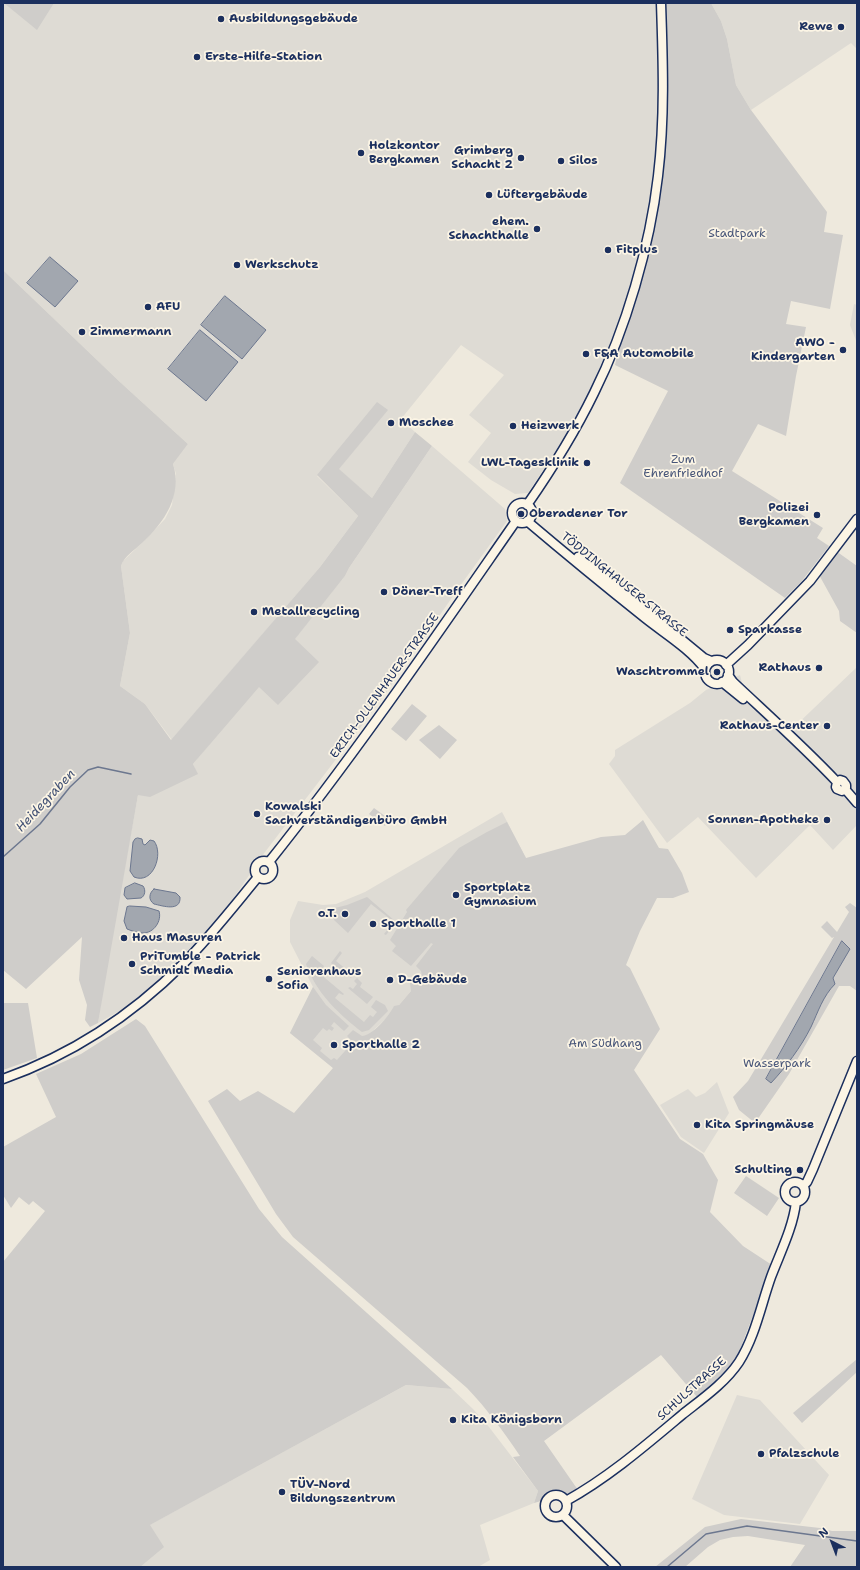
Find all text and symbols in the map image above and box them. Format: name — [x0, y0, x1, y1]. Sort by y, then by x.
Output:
place label: Ausbildungsgebäude — [229, 12, 358, 26]
marker: Ausbildungsgebäude — [216, 14, 226, 24]
place label: Rewe — [799, 20, 833, 34]
marker: Rewe — [836, 22, 846, 32]
place label: Erste-Hilfe-Station — [205, 50, 322, 64]
marker: Erste-Hilfe-Station — [192, 52, 202, 62]
place label: Holzkontor Bergkamen — [369, 139, 440, 167]
place label: Grimberg Schacht 2 — [451, 144, 513, 172]
marker: Holzkontor Bergkamen — [356, 148, 366, 158]
marker: Grimberg Schacht 2 — [516, 153, 526, 163]
place label: Silos — [569, 154, 598, 168]
marker: Silos — [556, 156, 566, 166]
place label: Lüftergebäude — [497, 188, 588, 202]
marker: Lüftergebäude — [484, 190, 494, 200]
place label: ehem. Schachthalle — [448, 215, 529, 243]
marker: ehem. Schachthalle — [532, 224, 542, 234]
park label: Stadtpark — [708, 227, 766, 241]
place label: Fitplus — [616, 243, 658, 257]
marker: Fitplus — [603, 245, 613, 255]
place label: Werkschutz — [245, 258, 319, 272]
marker: Werkschutz — [232, 260, 242, 270]
place label: AFU — [156, 300, 180, 314]
marker: AFU — [143, 302, 153, 312]
place label: Zimmermann — [90, 325, 172, 339]
marker: Zimmermann — [77, 327, 87, 337]
place label: AWO - Kindergarten — [751, 336, 835, 364]
marker: AWO - Kindergarten — [838, 345, 848, 355]
place label: F&A Automobile — [594, 347, 694, 361]
marker: F&A Automobile — [581, 349, 591, 359]
place label: Moschee — [399, 416, 454, 430]
marker: Moschee — [386, 418, 396, 428]
place label: Heizwerk — [521, 419, 579, 433]
marker: Heizwerk — [508, 421, 518, 431]
park label: Zum Ehrenfriedhof — [643, 453, 723, 481]
place label: LWL-Tagesklinik — [481, 456, 579, 470]
marker: LWL-Tagesklinik — [582, 458, 592, 468]
place label: Polizei Bergkamen — [739, 501, 809, 529]
place label: Oberadener Tor — [529, 507, 628, 521]
marker: Oberadener Tor — [516, 509, 526, 519]
marker: Polizei Bergkamen — [812, 510, 822, 520]
street label: TÖDDINGHAUSER STRASSE — [558, 530, 690, 640]
place label: Döner-Treff — [392, 585, 463, 599]
marker: Döner-Treff — [379, 587, 389, 597]
place label: Metallrecycling — [262, 605, 360, 619]
marker: Metallrecycling — [249, 607, 259, 617]
street label: ERICH-OLLENHAUER-STRASSE — [327, 611, 443, 761]
place label: Sparkasse — [738, 623, 802, 637]
marker: Sparkasse — [725, 625, 735, 635]
place label: Rathaus — [759, 661, 811, 675]
marker: Rathaus — [814, 663, 824, 673]
place label: Waschtrommel — [616, 665, 709, 679]
marker: Waschtrommel — [712, 667, 722, 677]
place label: Rathaus-Center — [720, 719, 819, 733]
marker: Rathaus-Center — [822, 721, 832, 731]
water label: Heidegraben — [13, 766, 79, 836]
place label: Kowalski Sachverständigenbüro GmbH — [265, 800, 447, 828]
marker: Kowalski Sachverständigenbüro GmbH — [252, 809, 262, 819]
place label: Sonnen-Apotheke — [708, 813, 819, 827]
marker: Sonnen-Apotheke — [822, 815, 832, 825]
place label: Sportplatz Gymnasium — [464, 881, 536, 909]
marker: Sportplatz Gymnasium — [451, 890, 461, 900]
place label: o.T. — [318, 907, 337, 921]
marker: o.T. — [340, 909, 350, 919]
place label: Sporthalle 1 — [381, 917, 456, 931]
marker: Sporthalle 1 — [368, 919, 378, 929]
place label: Haus Masuren — [132, 931, 222, 945]
marker: Haus Masuren — [119, 933, 129, 943]
place label: PriTumble - Patrick Schmidt Media — [140, 950, 261, 978]
marker: PriTumble - Patrick Schmidt Media — [127, 959, 137, 969]
place label: Seniorenhaus Sofia — [277, 965, 361, 993]
place label: D-Gebäude — [398, 973, 467, 987]
marker: Seniorenhaus Sofia — [264, 974, 274, 984]
marker: D-Gebäude — [385, 975, 395, 985]
park label: Am Südhang — [568, 1037, 642, 1051]
place label: Sporthalle 2 — [342, 1038, 420, 1052]
marker: Sporthalle 2 — [329, 1040, 339, 1050]
park label: Wasserpark — [743, 1057, 811, 1071]
place label: Kita Springmäuse — [705, 1118, 814, 1132]
marker: Kita Springmäuse — [692, 1120, 702, 1130]
place label: Schulting — [735, 1163, 792, 1177]
marker: Schulting — [795, 1165, 805, 1175]
street label: SCHULSTRASSE — [655, 1354, 729, 1424]
place label: Kita Königsborn — [461, 1413, 562, 1427]
marker: Kita Königsborn — [448, 1415, 458, 1425]
place label: Pfalzschule — [769, 1447, 840, 1461]
marker: Pfalzschule — [756, 1449, 766, 1459]
place label: TÜV-Nord Bildungszentrum — [290, 1478, 395, 1506]
marker: TÜV-Nord Bildungszentrum — [277, 1487, 287, 1497]
north arrow — [812, 1522, 852, 1562]
text: N — [815, 1524, 832, 1541]

